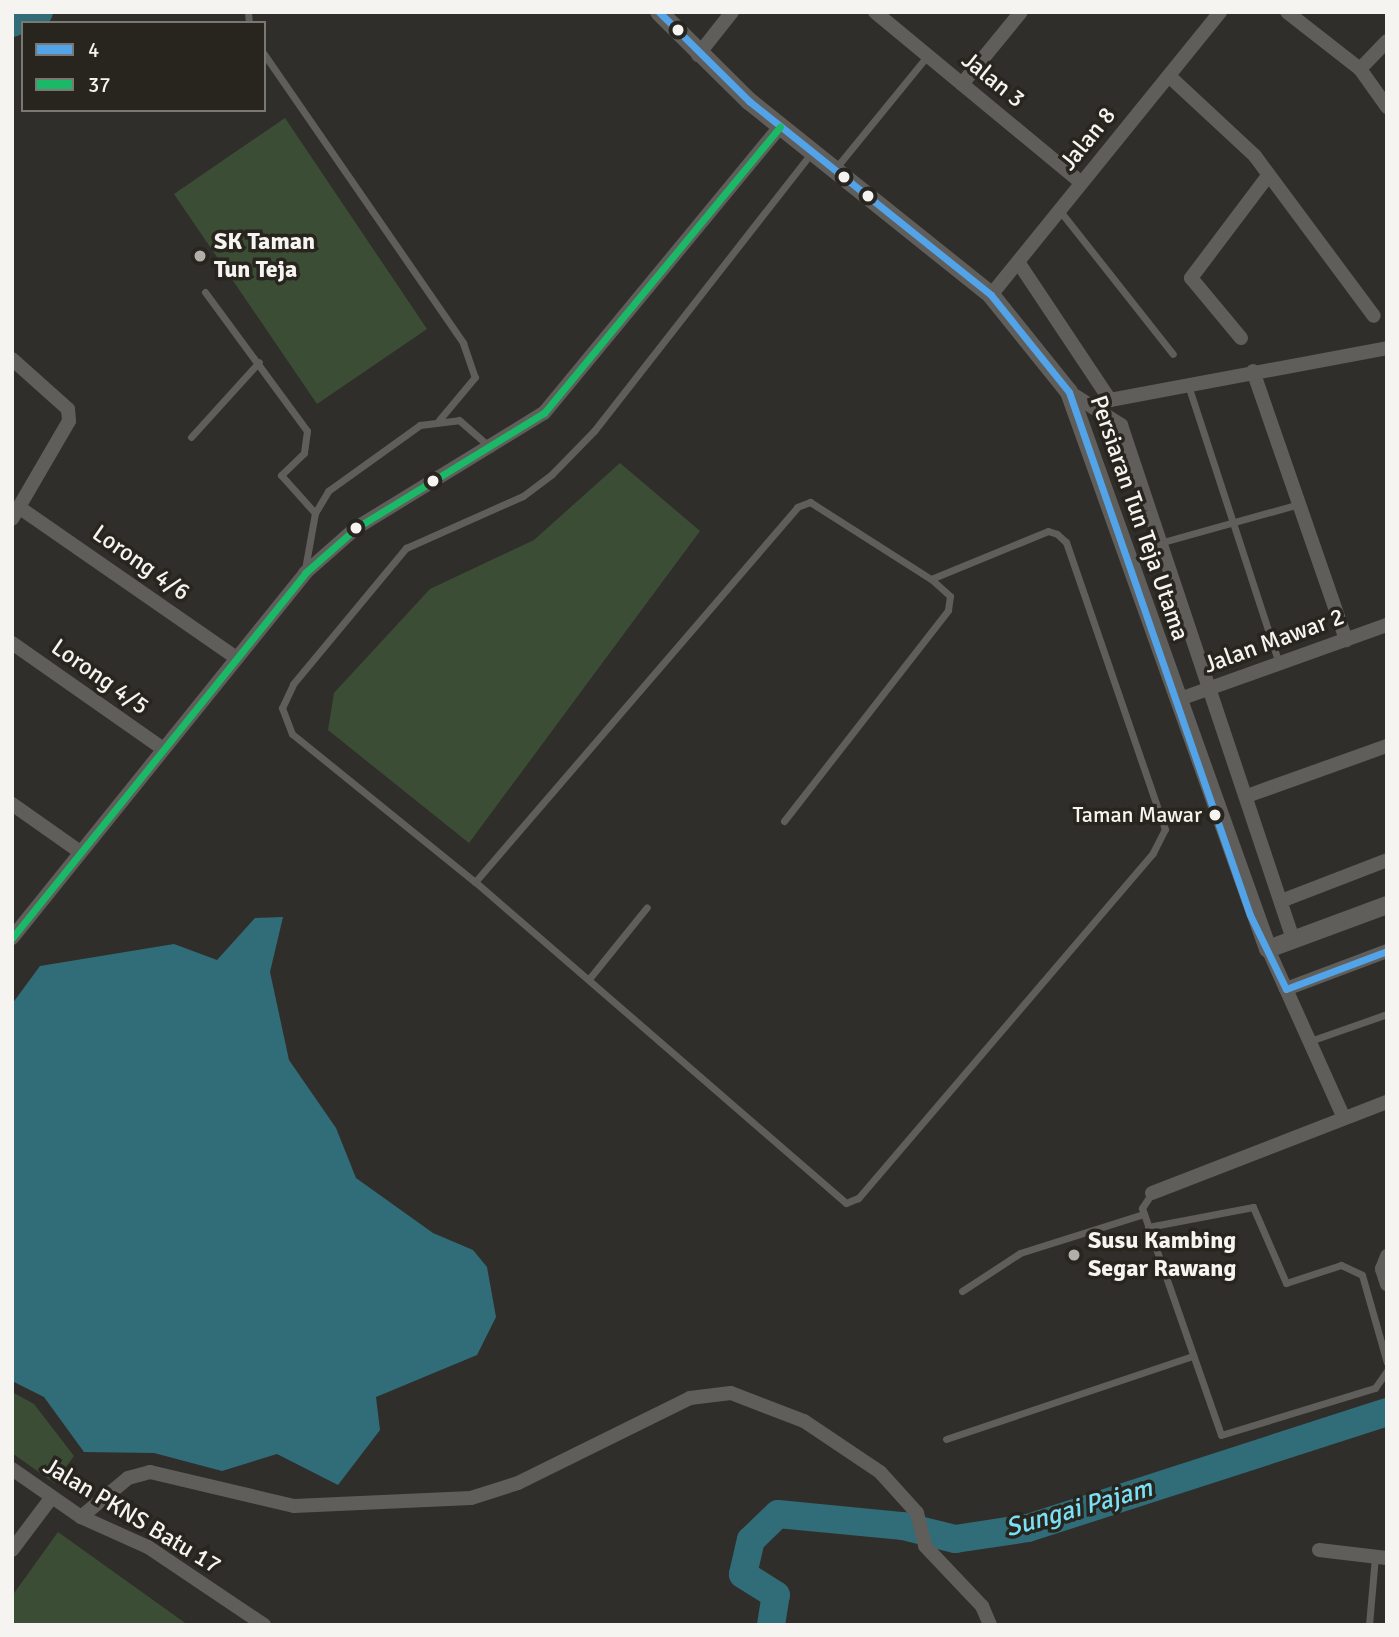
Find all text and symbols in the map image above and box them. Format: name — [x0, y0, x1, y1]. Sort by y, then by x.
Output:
legend — [21, 21, 266, 112]
unlabelled marker — [671, 23, 685, 37]
text: 4 — [88, 37, 99, 63]
street label: Jalan 3 — [956, 46, 1030, 114]
text: 37 — [88, 72, 111, 98]
street label: Jalan 8 — [1054, 102, 1122, 176]
unlabelled marker — [837, 170, 851, 184]
unlabelled marker — [861, 189, 875, 203]
place label: SK Taman Tun Teja — [214, 228, 315, 284]
marker: SK Taman Tun Teja — [192, 248, 208, 264]
street label: Persiaran Tun Teja Utama — [1083, 392, 1195, 644]
unlabelled marker — [426, 474, 440, 488]
street label: Lorong 4/6 — [87, 519, 195, 607]
unlabelled marker — [349, 521, 363, 535]
street label: Jalan Mawar 2 — [1200, 602, 1348, 680]
street label: Lorong 4/5 — [46, 633, 154, 721]
place label: Taman Mawar — [1073, 802, 1202, 828]
marker: Taman Mawar — [1208, 808, 1222, 822]
place label: Susu Kambing Segar Rawang — [1088, 1227, 1236, 1283]
marker: Susu Kambing Segar Rawang — [1066, 1247, 1082, 1263]
street label: Jalan PKNS Batu 17 — [38, 1452, 226, 1580]
water label: Sungai Pajam — [1002, 1473, 1156, 1545]

